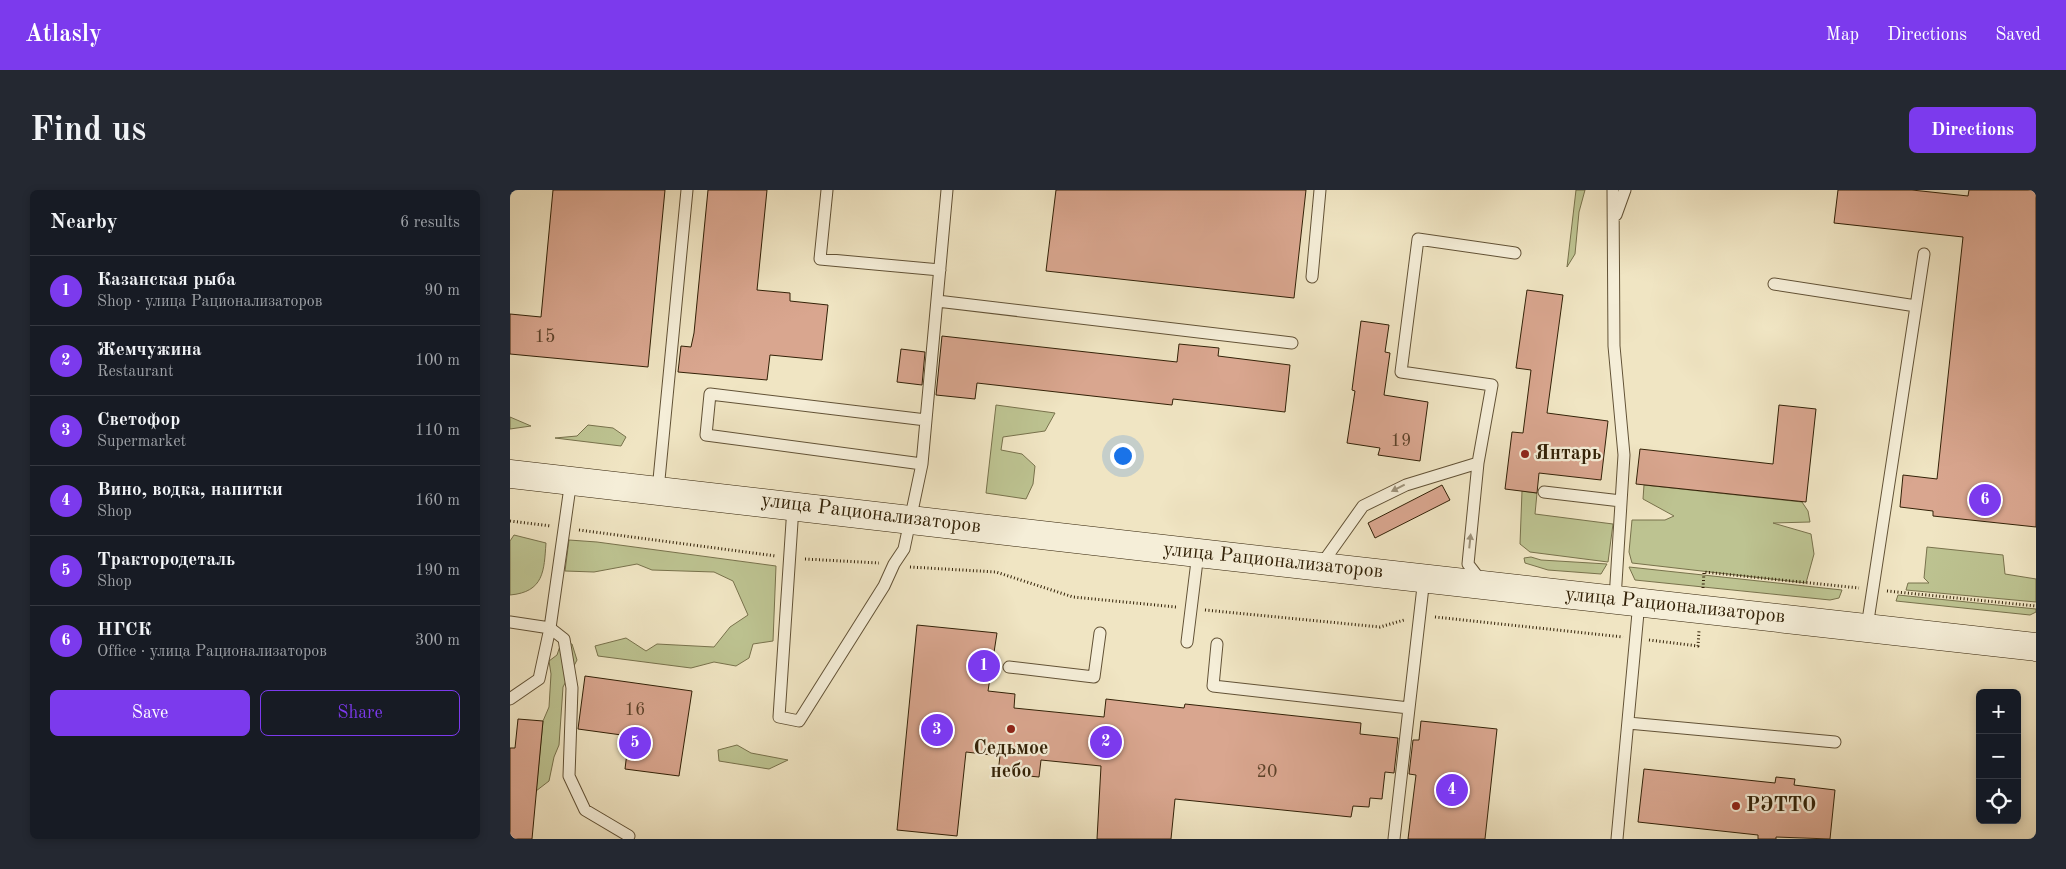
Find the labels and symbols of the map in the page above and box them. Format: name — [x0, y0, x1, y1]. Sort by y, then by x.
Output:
house number: 15 — [535, 328, 555, 346]
house number: 19 — [1391, 432, 1411, 450]
your location — [1110, 443, 1136, 469]
place label: Янтарь — [1535, 444, 1601, 464]
marker: Янтарь — [1519, 448, 1531, 460]
pin: 6 — [1969, 481, 2001, 519]
one-way arrow — [1391, 484, 1406, 492]
street label: улица Рационализаторов — [760, 491, 982, 537]
one-way arrow — [1466, 533, 1474, 549]
street label: улица Рационализаторов — [1162, 539, 1384, 583]
street label: улица Рационализаторов — [1564, 584, 1786, 628]
pin: 1 — [968, 647, 1000, 685]
house number: 16 — [625, 701, 645, 719]
pin: 3 — [921, 711, 953, 749]
marker: Седьмое небо — [1005, 723, 1017, 735]
pin: 2 — [1090, 723, 1122, 761]
pin: 5 — [619, 724, 651, 762]
place label: Седьмое небо — [973, 739, 1049, 782]
house number: 20 — [1257, 763, 1277, 781]
pin: 4 — [1436, 771, 1468, 809]
place label: РЭТТО — [1746, 796, 1816, 816]
marker: РЭТТО — [1730, 800, 1742, 812]

